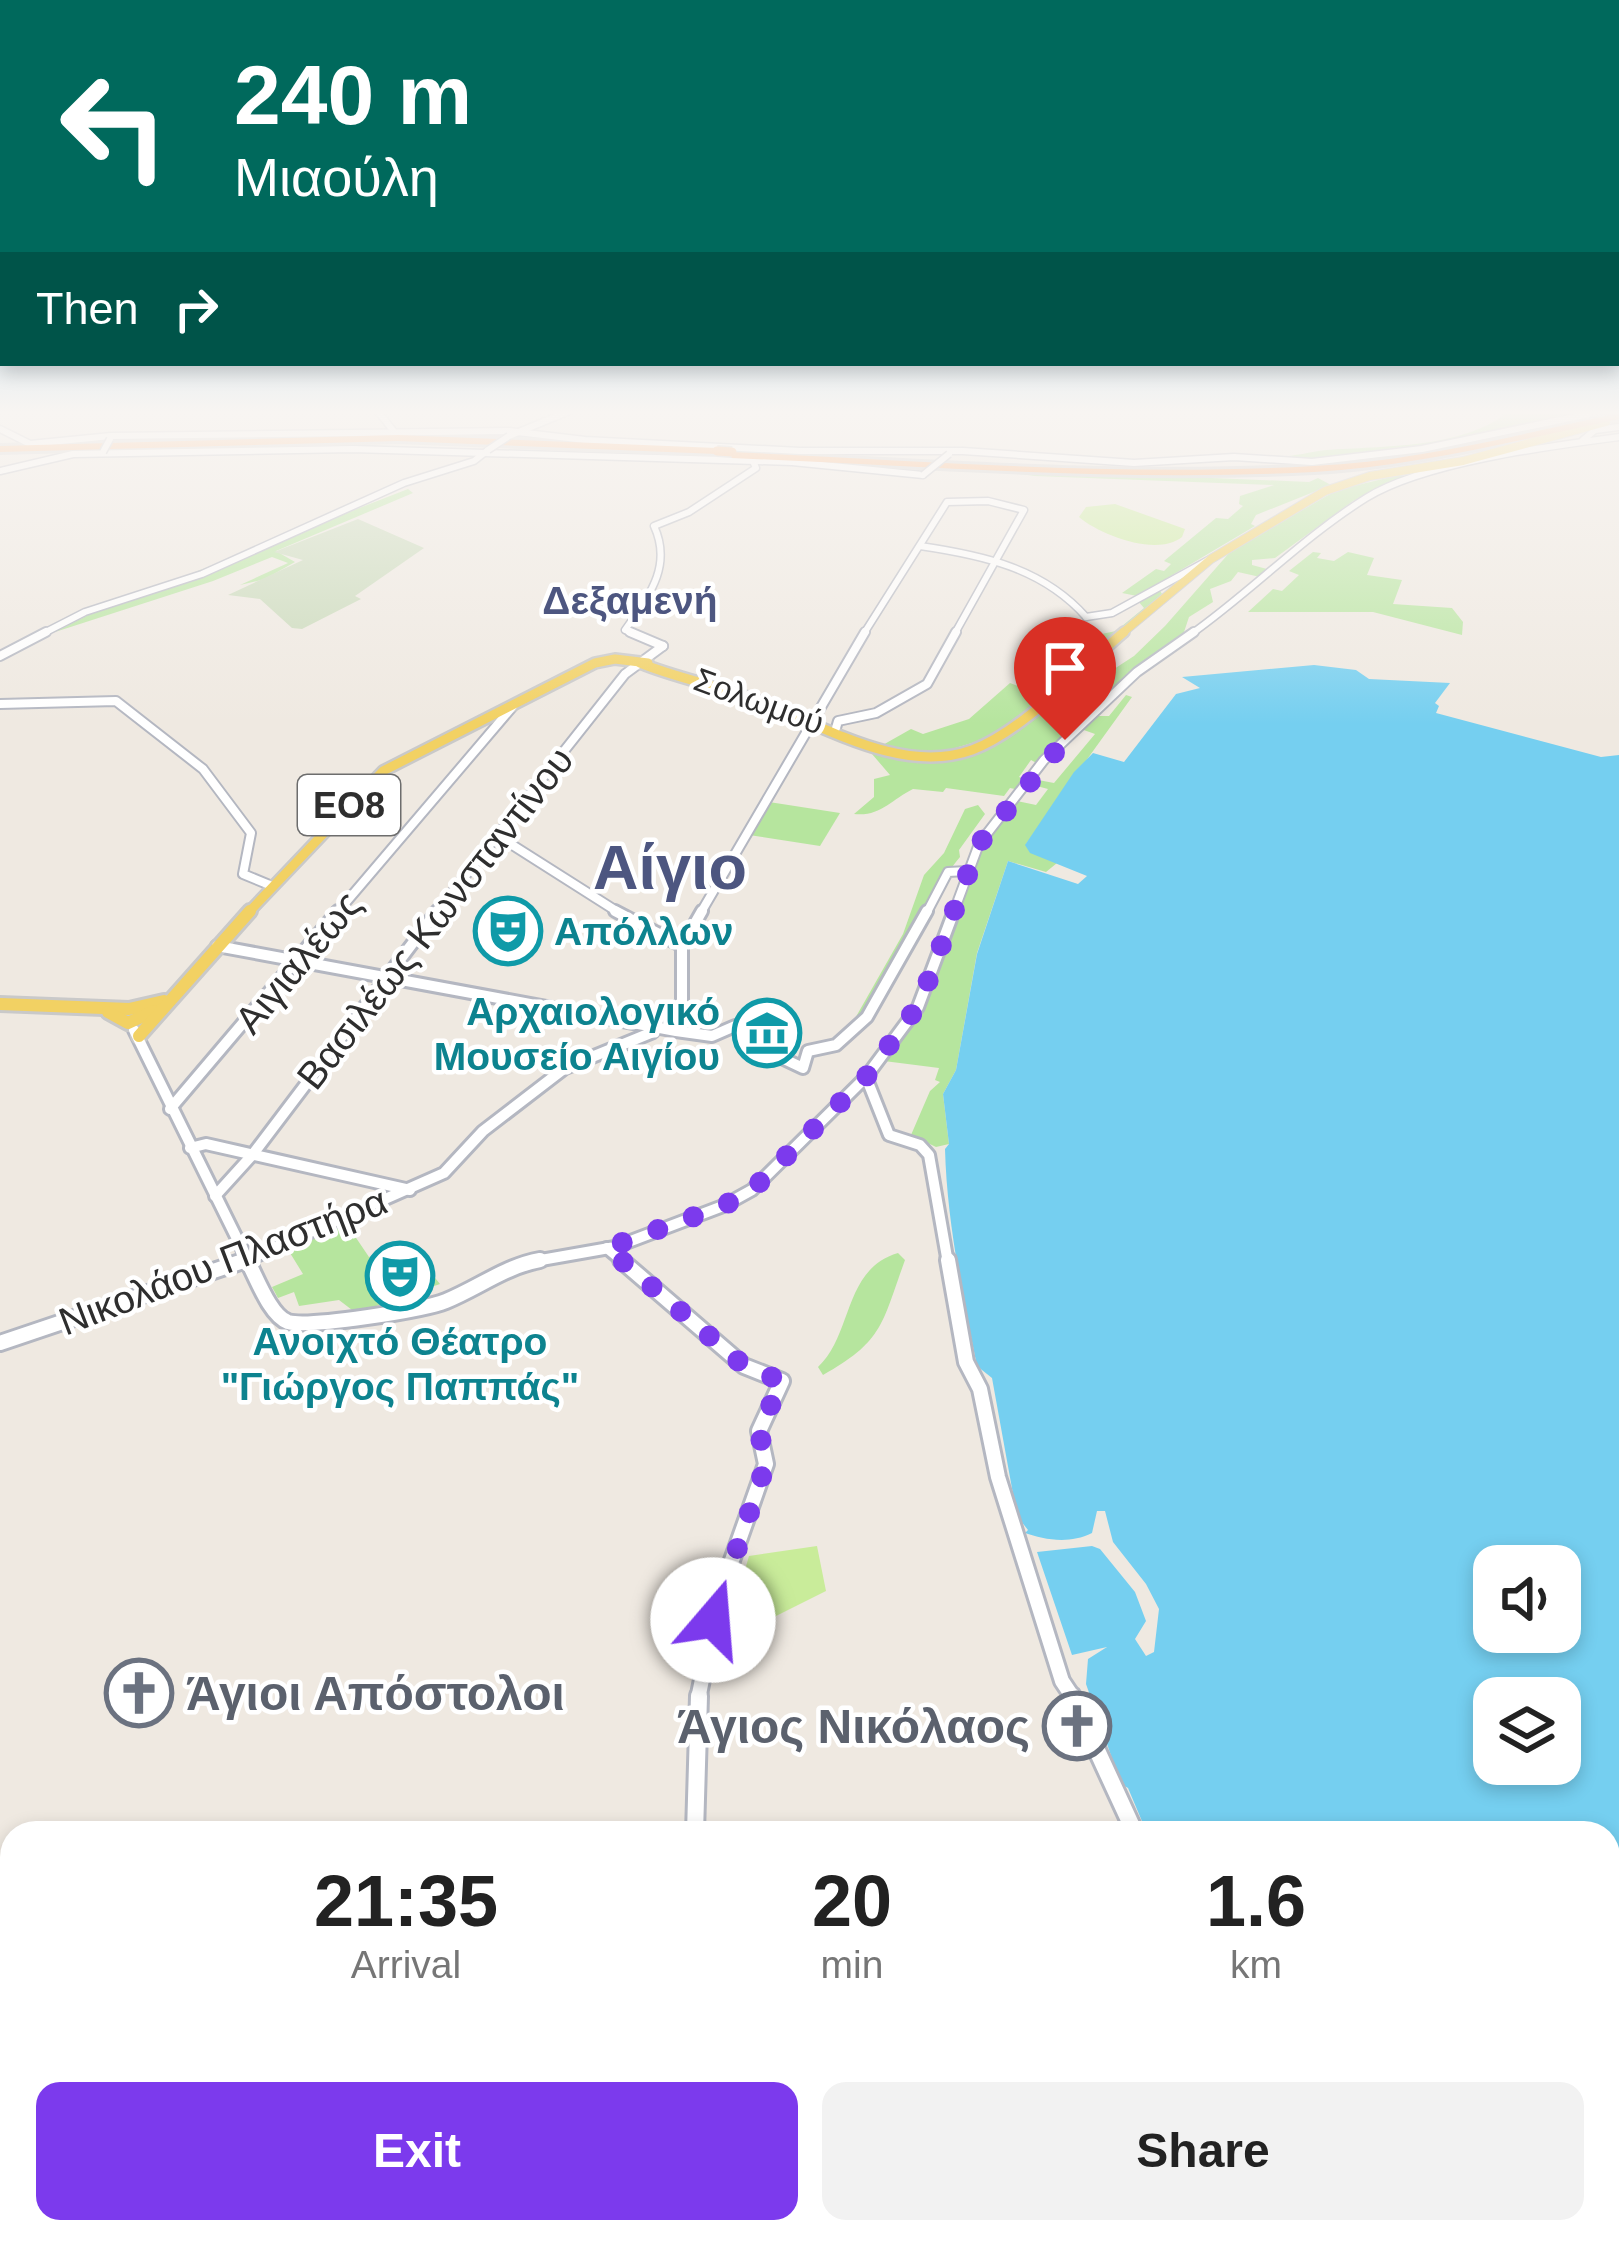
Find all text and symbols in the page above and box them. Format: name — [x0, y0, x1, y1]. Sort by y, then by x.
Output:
icon: left — [36, 48, 192, 204]
text: 240 m — [234, 48, 472, 142]
text: Μιαούλη — [234, 147, 439, 207]
icon: right — [163, 276, 229, 342]
text: Then — [36, 283, 139, 334]
district label: Δεξαμενή — [542, 579, 718, 622]
pin — [1014, 617, 1116, 740]
icon: arrive — [1032, 635, 1098, 701]
street label: Σολωμού — [689, 660, 829, 742]
street label: Βασιλέως Κωνσταντίνου — [288, 739, 582, 1097]
road number: ΕΟ8 — [298, 775, 400, 835]
district label: Αίγιο — [593, 832, 747, 902]
street label: Αιγιαλέως — [226, 882, 370, 1042]
theatre icon: Απόλλων — [473, 896, 543, 966]
place label: Απόλλων — [554, 910, 733, 953]
place label: Αρχαιολογικό Μουσείο Αιγίου — [434, 990, 720, 1078]
museum icon: Αρχαιολογικό Μουσείο Αιγίου — [732, 998, 802, 1068]
street label: Νικολάου Πλαστήρα — [53, 1179, 393, 1343]
theatre icon: Ανοιχτό Θέατρο "Γιώργος Παππάς" — [365, 1241, 435, 1311]
place label: Ανοιχτό Θέατρο "Γιώργος Παππάς" — [221, 1320, 579, 1408]
map controls — [1473, 1545, 1581, 1785]
button: sound — [1473, 1545, 1581, 1653]
position arrow — [650, 1557, 776, 1683]
church icon: Άγιοι Απόστολοι — [104, 1658, 174, 1728]
place label: Άγιοι Απόστολοι — [186, 1667, 565, 1720]
button: layers — [1473, 1677, 1581, 1785]
church icon: Άγιος Νικόλαος — [1042, 1691, 1112, 1761]
place label: Άγιος Νικόλαος — [677, 1700, 1030, 1753]
text: 21:35 — [314, 1861, 498, 1941]
text: 20 — [812, 1861, 892, 1941]
text: 1.6 — [1206, 1861, 1306, 1941]
text: Arrival — [351, 1943, 461, 1986]
text: min — [821, 1943, 883, 1986]
text: km — [1230, 1943, 1282, 1986]
button: Exit — [36, 2082, 798, 2220]
button: Share — [822, 2082, 1584, 2220]

